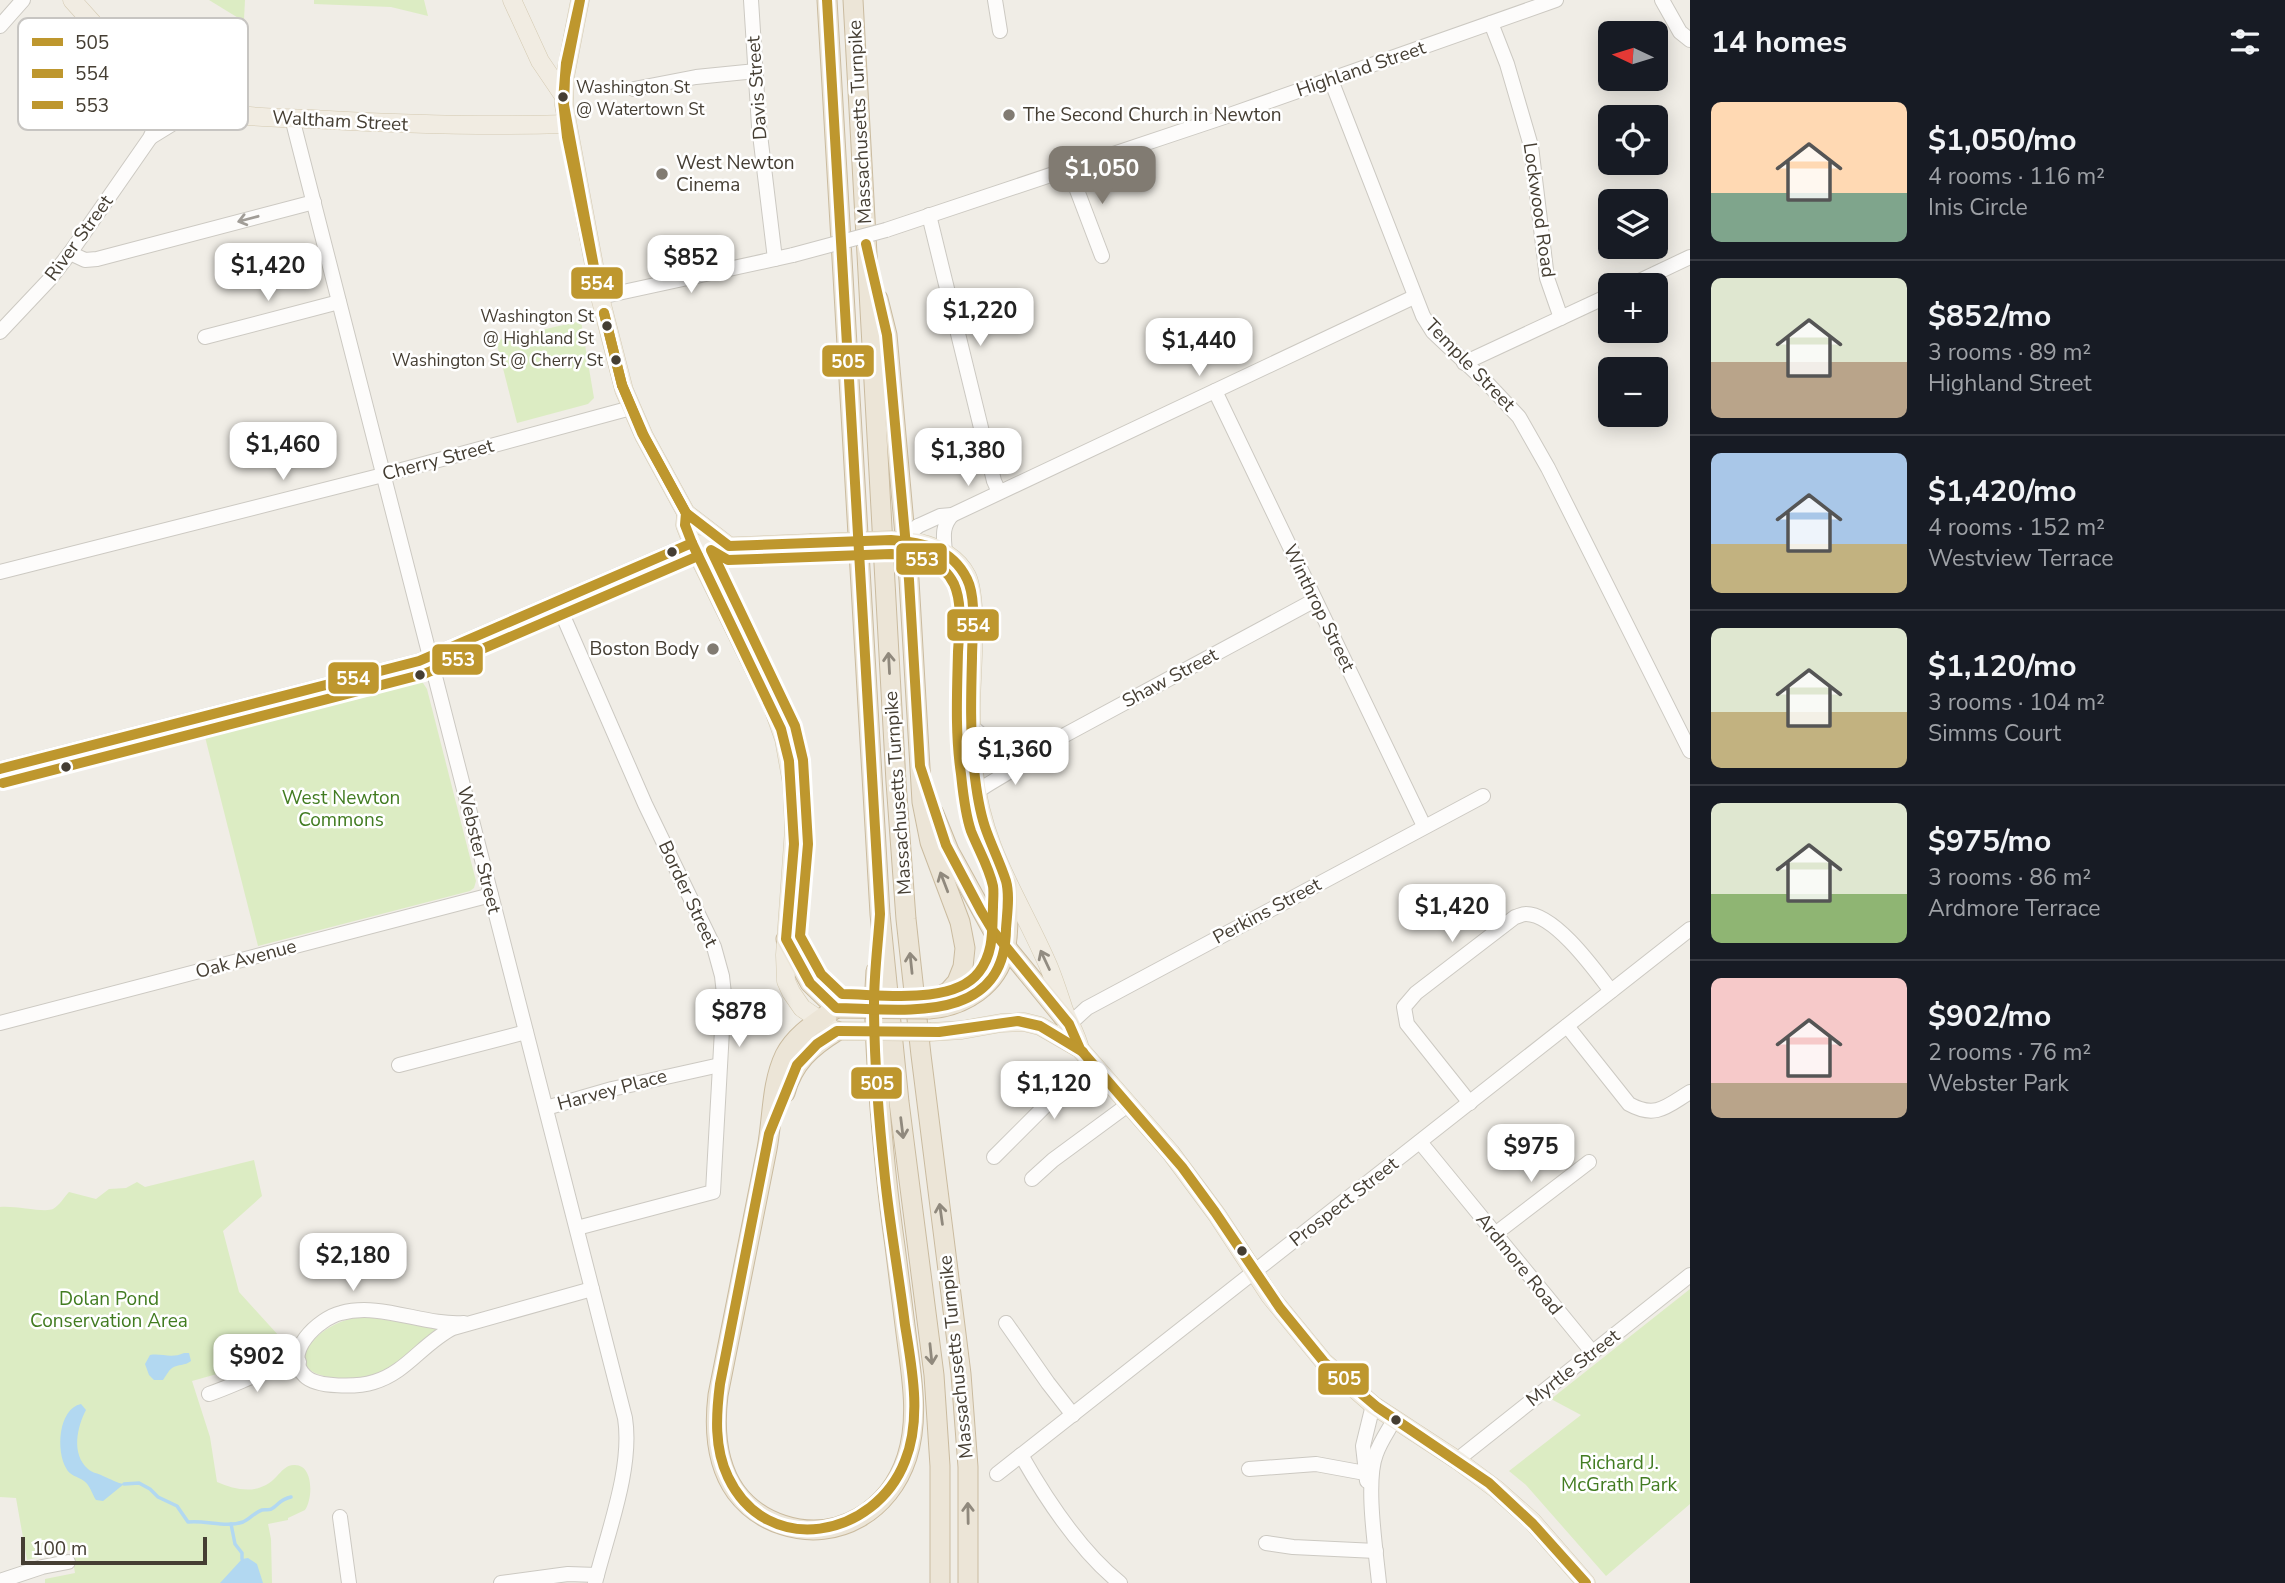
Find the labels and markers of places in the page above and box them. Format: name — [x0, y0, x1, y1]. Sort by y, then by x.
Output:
place label: Washington St @ Watertown St — [576, 76, 706, 121]
marker: Washington St @ Watertown St — [556, 90, 570, 104]
place label: The Second Church in Newton — [1023, 102, 1282, 128]
marker: The Second Church in Newton — [1001, 107, 1017, 123]
pin: $1,050 — [1045, 146, 1159, 206]
place label: West Newton Cinema — [676, 150, 795, 198]
marker: West Newton Cinema — [654, 166, 670, 182]
pin: $852 — [650, 236, 732, 295]
pin: $1,420 — [211, 244, 325, 303]
pin: $1,220 — [923, 288, 1037, 348]
place label: Washington St @ Highland St — [480, 305, 595, 350]
pin: $1,440 — [1142, 318, 1256, 378]
marker: Washington St @ Highland St — [600, 319, 614, 333]
place label: Washington St @ Cherry St — [392, 349, 604, 372]
marker: Washington St @ Cherry St — [609, 353, 623, 367]
pin: $1,460 — [226, 422, 340, 482]
pin: $1,380 — [911, 428, 1025, 488]
unlabelled marker — [665, 545, 679, 559]
place label: Boston Body — [590, 636, 699, 662]
marker: Boston Body — [705, 641, 721, 657]
unlabelled marker — [413, 668, 427, 682]
pin: $1,360 — [958, 728, 1072, 787]
unlabelled marker — [59, 760, 73, 774]
pin: $1,420 — [1395, 884, 1509, 944]
pin: $878 — [698, 990, 780, 1049]
pin: $1,120 — [997, 1062, 1111, 1121]
pin: $975 — [1490, 1124, 1572, 1184]
pin: $2,180 — [296, 1234, 410, 1293]
unlabelled marker — [1235, 1244, 1249, 1258]
pin: $902 — [216, 1334, 298, 1394]
unlabelled marker — [1389, 1413, 1403, 1427]

